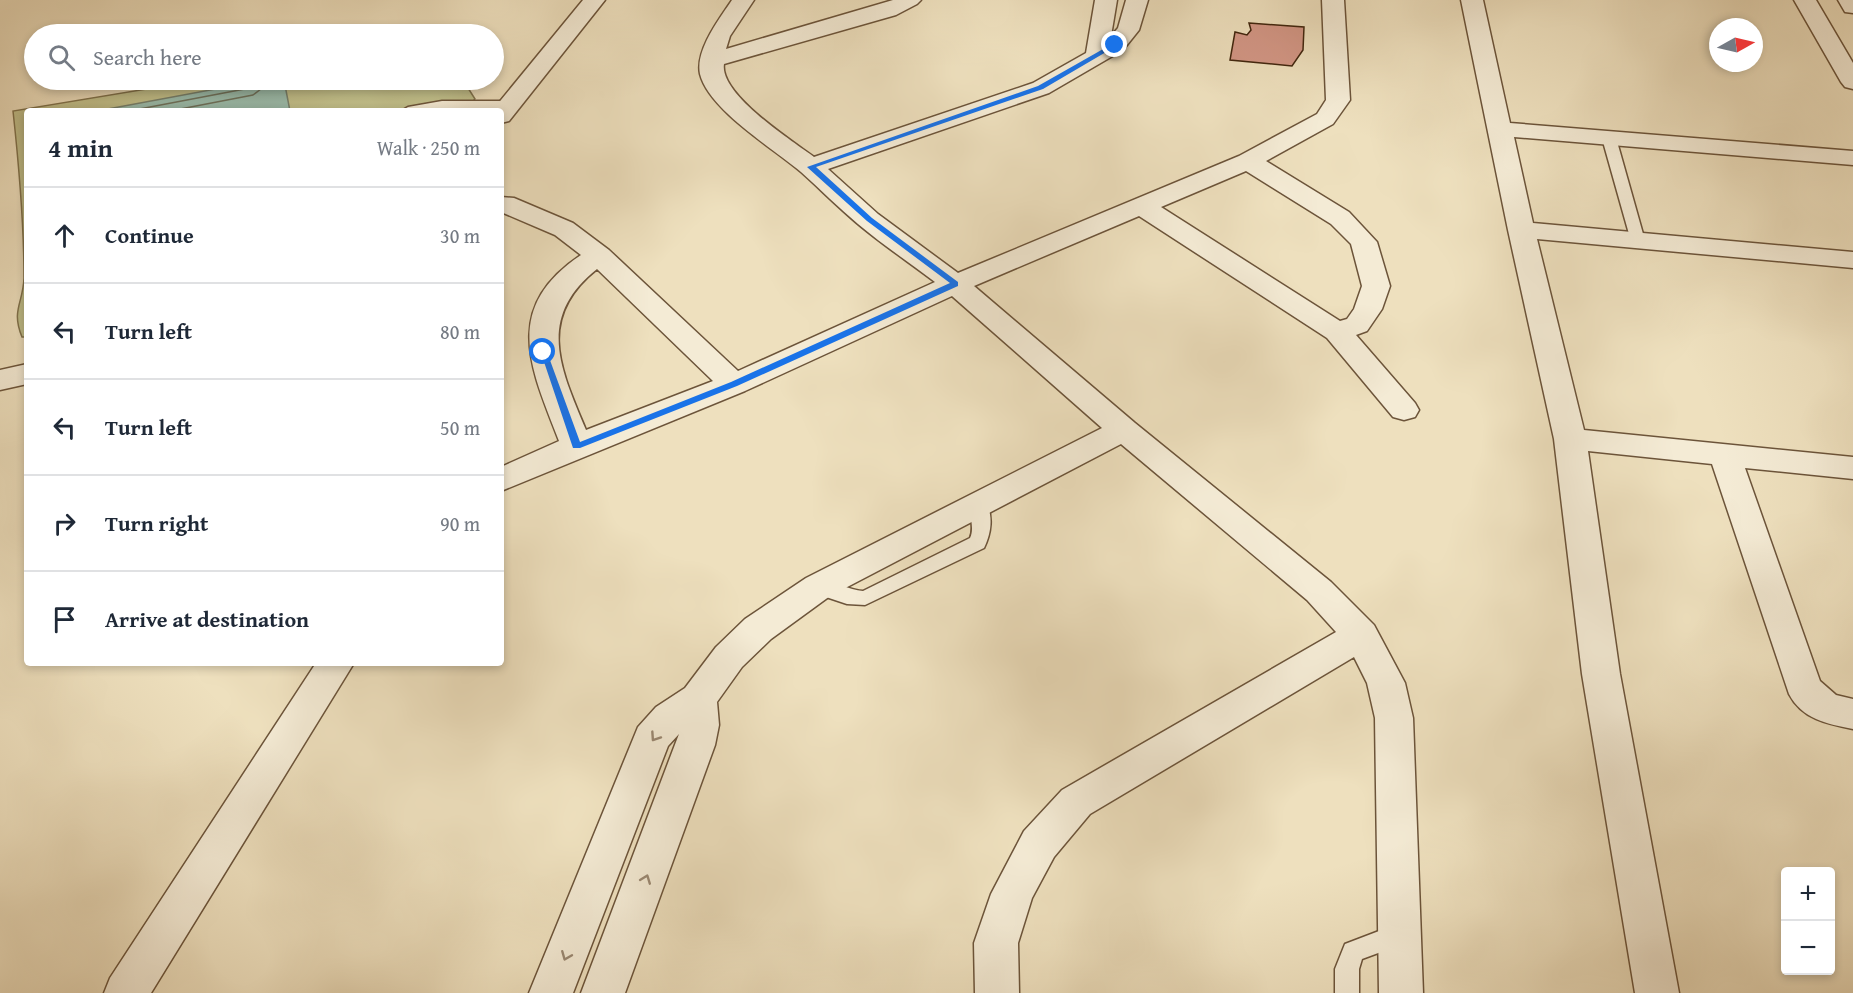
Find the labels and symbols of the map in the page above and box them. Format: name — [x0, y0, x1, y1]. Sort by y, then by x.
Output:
north arrow — [1709, 18, 1763, 72]
route end — [1101, 31, 1127, 57]
route start — [529, 338, 555, 364]
one-way arrow — [651, 730, 662, 741]
one-way arrow — [638, 874, 651, 885]
one-way arrow — [561, 950, 573, 961]

